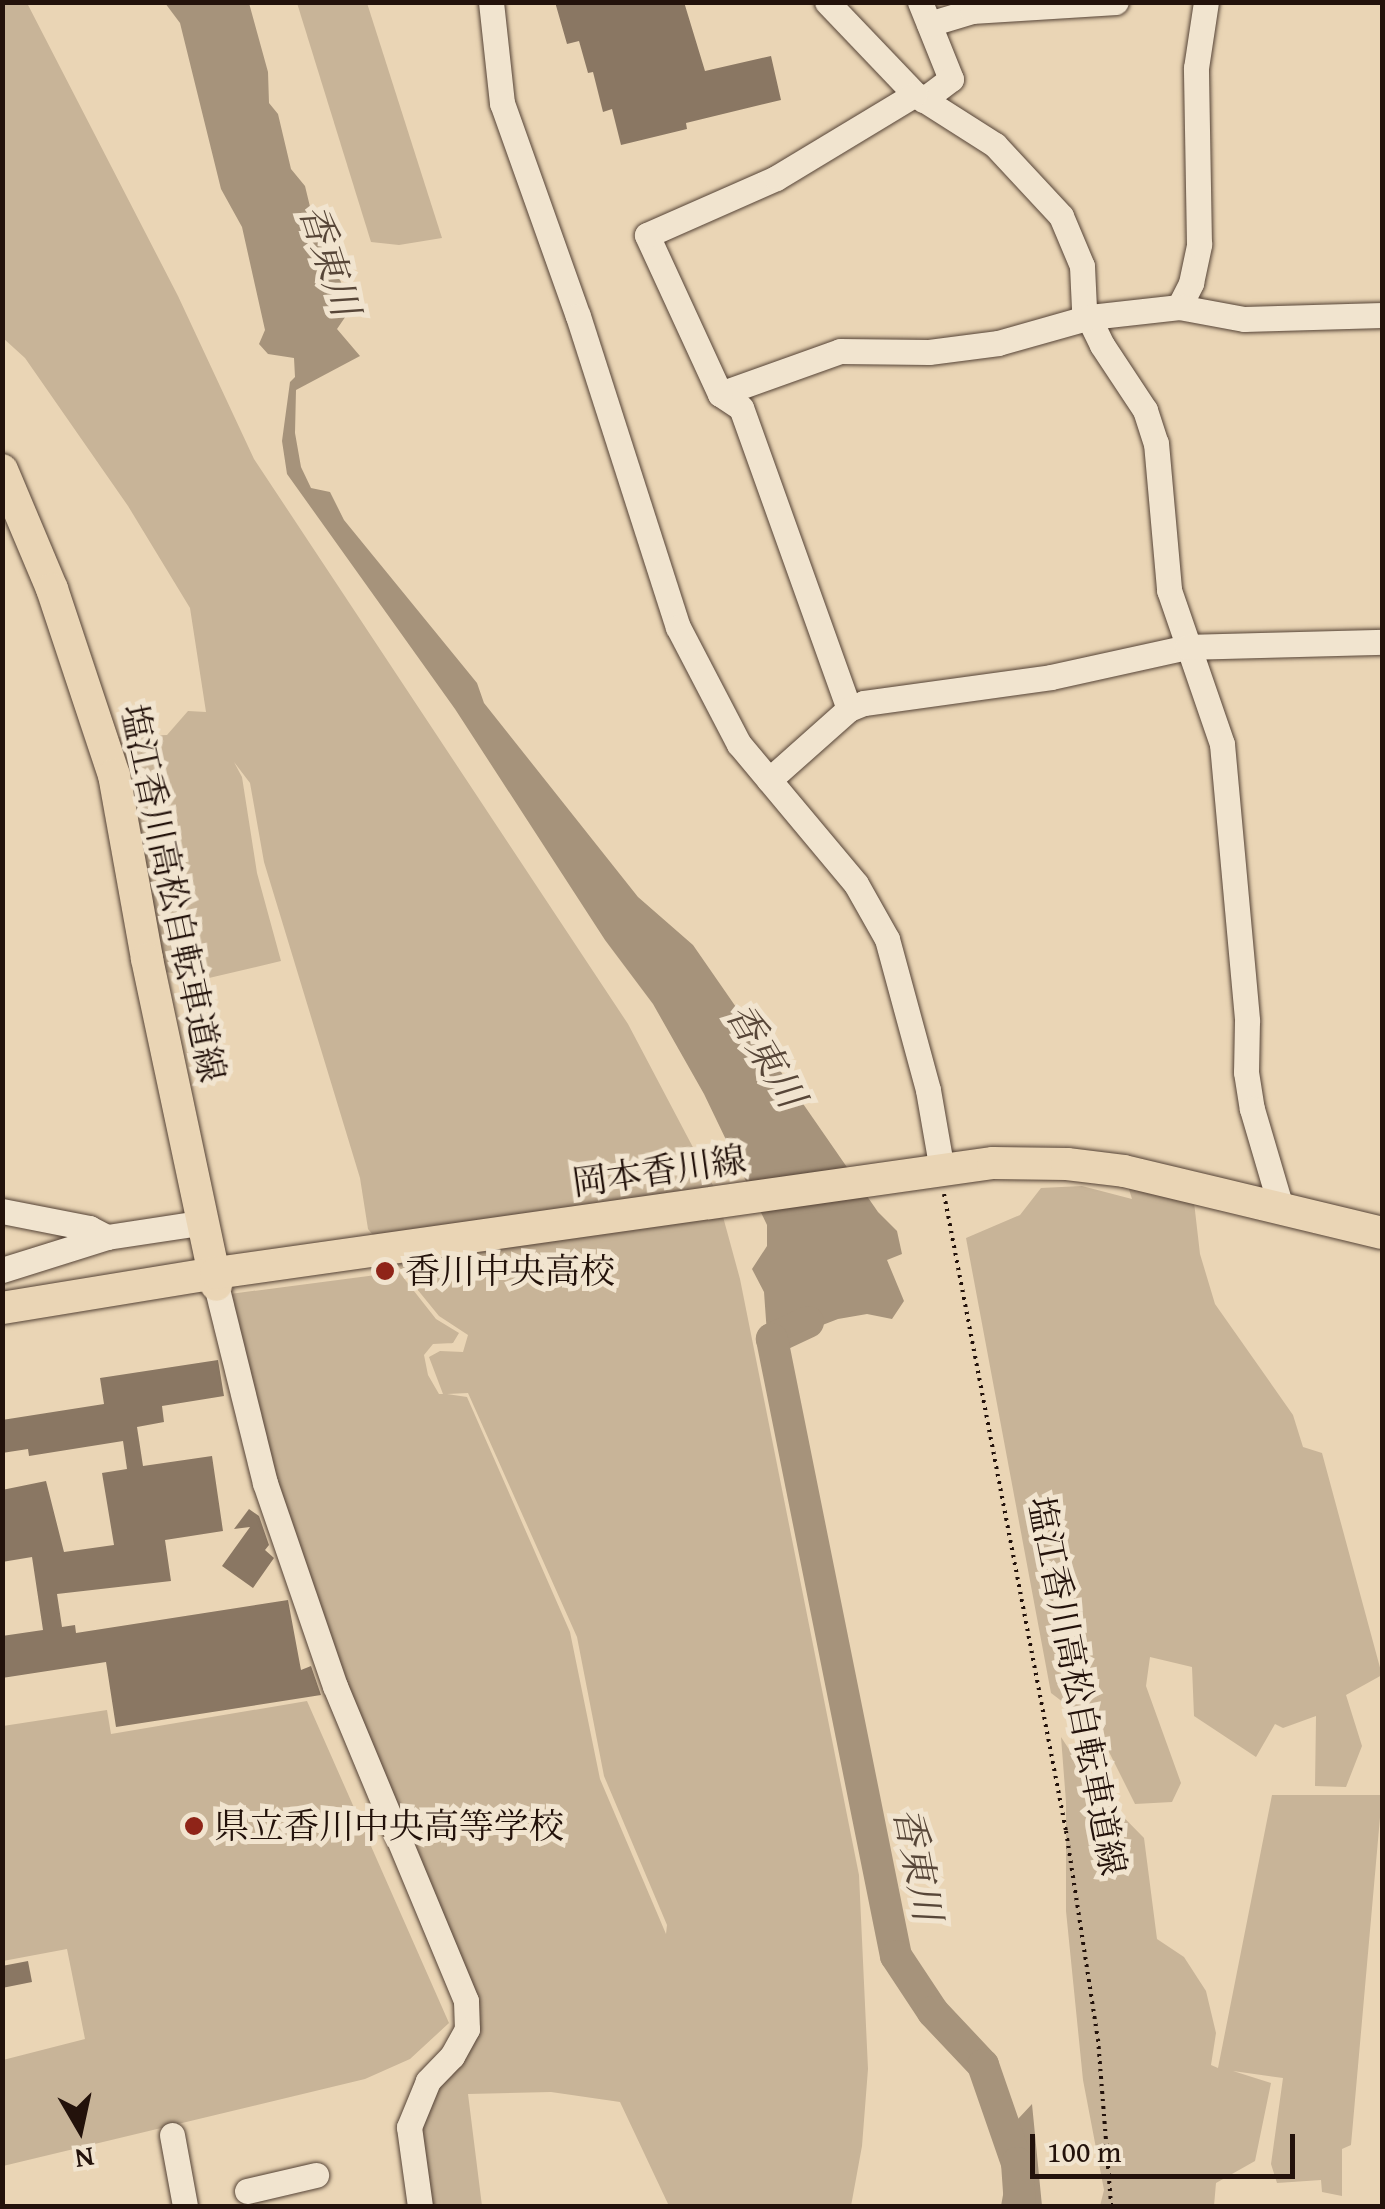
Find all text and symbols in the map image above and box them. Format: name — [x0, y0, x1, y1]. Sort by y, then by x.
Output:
water label: 香東川 — [291, 199, 369, 321]
street label: 塩江香川高松自転車道線 — [112, 700, 234, 1086]
water label: 香東川 — [717, 994, 815, 1116]
street label: 岡本香川線 — [569, 1138, 749, 1204]
place label: 香川中央高校 — [405, 1250, 615, 1292]
marker: 香川中央高校 — [374, 1260, 396, 1282]
street label: 塩江香川高松自転車道線 — [1020, 1493, 1134, 1879]
water label: 香東川 — [885, 1804, 951, 1924]
place label: 県立香川中央高等学校 — [214, 1805, 564, 1847]
marker: 県立香川中央高等学校 — [183, 1815, 205, 1837]
north arrow — [30, 2079, 130, 2179]
scale bar — [1035, 2114, 1300, 2176]
text: 100 m — [1047, 2129, 1121, 2173]
text: N — [72, 2137, 97, 2181]

